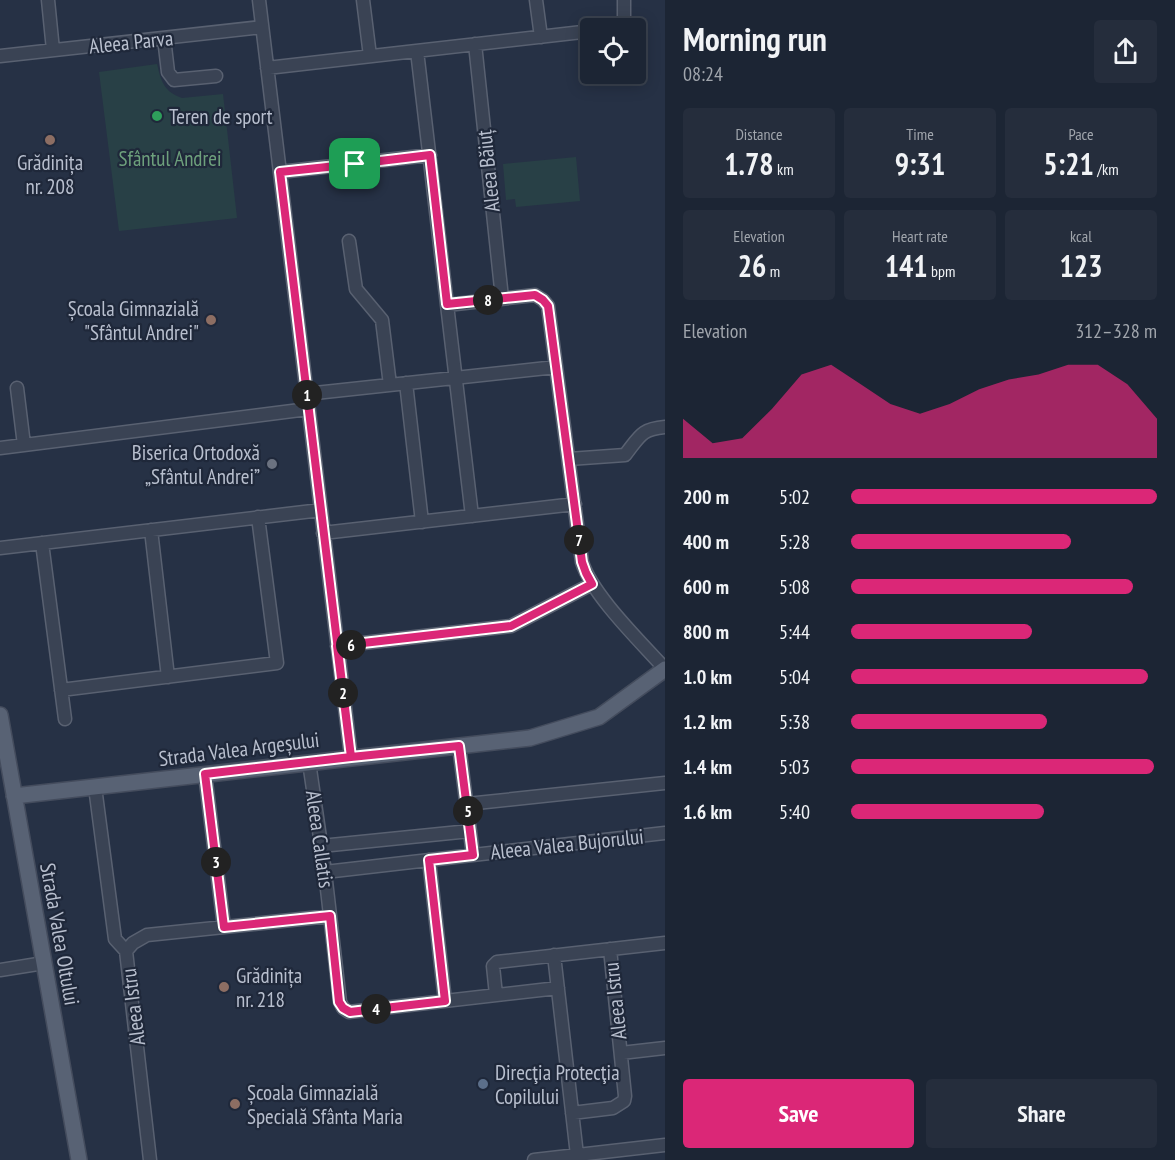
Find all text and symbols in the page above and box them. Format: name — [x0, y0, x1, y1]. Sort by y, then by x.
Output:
text: Morning run — [683, 17, 827, 60]
map controls — [580, 18, 646, 84]
button: locate — [580, 18, 646, 84]
button: share — [1094, 20, 1157, 83]
street label: Aleea Parva — [88, 24, 174, 60]
text: 08:24 — [683, 61, 723, 87]
place label: Teren de sport — [169, 103, 273, 130]
marker: Teren de sport — [150, 109, 164, 123]
text: Distance — [735, 124, 783, 144]
text: Time — [906, 124, 934, 144]
text: Pace — [1068, 124, 1094, 144]
street label: Aleea Băiuț — [470, 128, 506, 213]
marker: Grădinița nr. 208 — [43, 133, 57, 147]
pin — [329, 138, 380, 189]
text: 1.78 — [724, 144, 774, 183]
text: 9:31 — [895, 144, 945, 183]
text: 5:21 — [1043, 144, 1094, 183]
park label: Sfântul Andrei — [119, 145, 221, 172]
icon: arrive — [338, 147, 371, 180]
place label: Grădinița nr. 208 — [17, 149, 83, 200]
text: km — [774, 159, 794, 179]
text: /km — [1094, 159, 1119, 179]
text: Elevation — [733, 226, 785, 246]
text: Heart rate — [892, 226, 948, 246]
text: kcal — [1070, 226, 1092, 246]
text: 26 — [738, 246, 766, 285]
text: 141 — [885, 246, 928, 285]
text: 123 — [1059, 246, 1103, 285]
text: m — [766, 261, 780, 281]
text: bpm — [928, 261, 955, 281]
pin: 8 — [473, 285, 503, 315]
text: 8 — [484, 290, 492, 310]
place label: Școala Gimnazială "Sfântul Andrei" — [68, 295, 199, 346]
marker: Școala Gimnazială "Sfântul Andrei" — [204, 313, 218, 327]
text: Elevation — [683, 318, 747, 344]
text: 312–328 m — [1075, 318, 1157, 344]
pin: 1 — [292, 380, 322, 410]
text: 1 — [303, 385, 311, 405]
place label: Biserica Ortodoxă „Sfântul Andrei” — [132, 439, 260, 490]
marker: Biserica Ortodoxă „Sfântul Andrei” — [265, 457, 279, 471]
text: 200 m — [683, 484, 729, 510]
text: 5:02 — [779, 484, 810, 510]
pin: 7 — [564, 525, 594, 555]
text: 400 m — [683, 529, 729, 555]
text: 5:28 — [779, 529, 810, 555]
text: 7 — [575, 530, 583, 550]
text: 600 m — [683, 574, 729, 600]
text: 5:08 — [779, 574, 810, 600]
text: 800 m — [683, 619, 729, 645]
text: 5:44 — [779, 619, 810, 645]
pin: 6 — [336, 630, 366, 660]
text: 6 — [347, 635, 355, 655]
text: 1.0 km — [683, 664, 732, 690]
text: 5:04 — [779, 664, 810, 690]
pin: 2 — [328, 678, 358, 708]
text: 2 — [339, 683, 347, 703]
text: 1.2 km — [683, 709, 732, 735]
text: 5:38 — [779, 709, 810, 735]
street label: Strada Valea Argeșului — [157, 726, 321, 772]
text: 1.4 km — [683, 754, 732, 780]
text: 5:03 — [779, 754, 810, 780]
street label: Aleea Callatis — [300, 788, 340, 890]
pin: 5 — [453, 796, 483, 826]
text: 1.6 km — [683, 799, 732, 825]
text: 5:40 — [779, 799, 810, 825]
text: 5 — [464, 801, 472, 821]
street label: Aleea Valea Bujorului — [489, 823, 645, 865]
pin: 3 — [201, 847, 231, 877]
text: 3 — [212, 852, 220, 872]
street label: Strada Valea Oltului — [34, 861, 86, 1007]
street label: Aleea Istru — [598, 961, 632, 1041]
place label: Grădinița nr. 218 — [236, 962, 302, 1013]
street label: Aleea Istru — [115, 967, 151, 1047]
marker: Grădinița nr. 218 — [217, 980, 231, 994]
pin: 4 — [361, 994, 391, 1024]
text: 4 — [372, 999, 380, 1019]
place label: Direcţia Protecţia Copilului — [495, 1059, 620, 1110]
marker: Direcţia Protecţia Copilului — [476, 1077, 490, 1091]
place label: Școala Gimnazială Specială Sfânta Maria — [247, 1079, 403, 1130]
button: Save — [683, 1079, 914, 1148]
button: Share — [926, 1079, 1157, 1148]
marker: Școala Gimnazială Specială Sfânta Maria — [228, 1097, 242, 1111]

